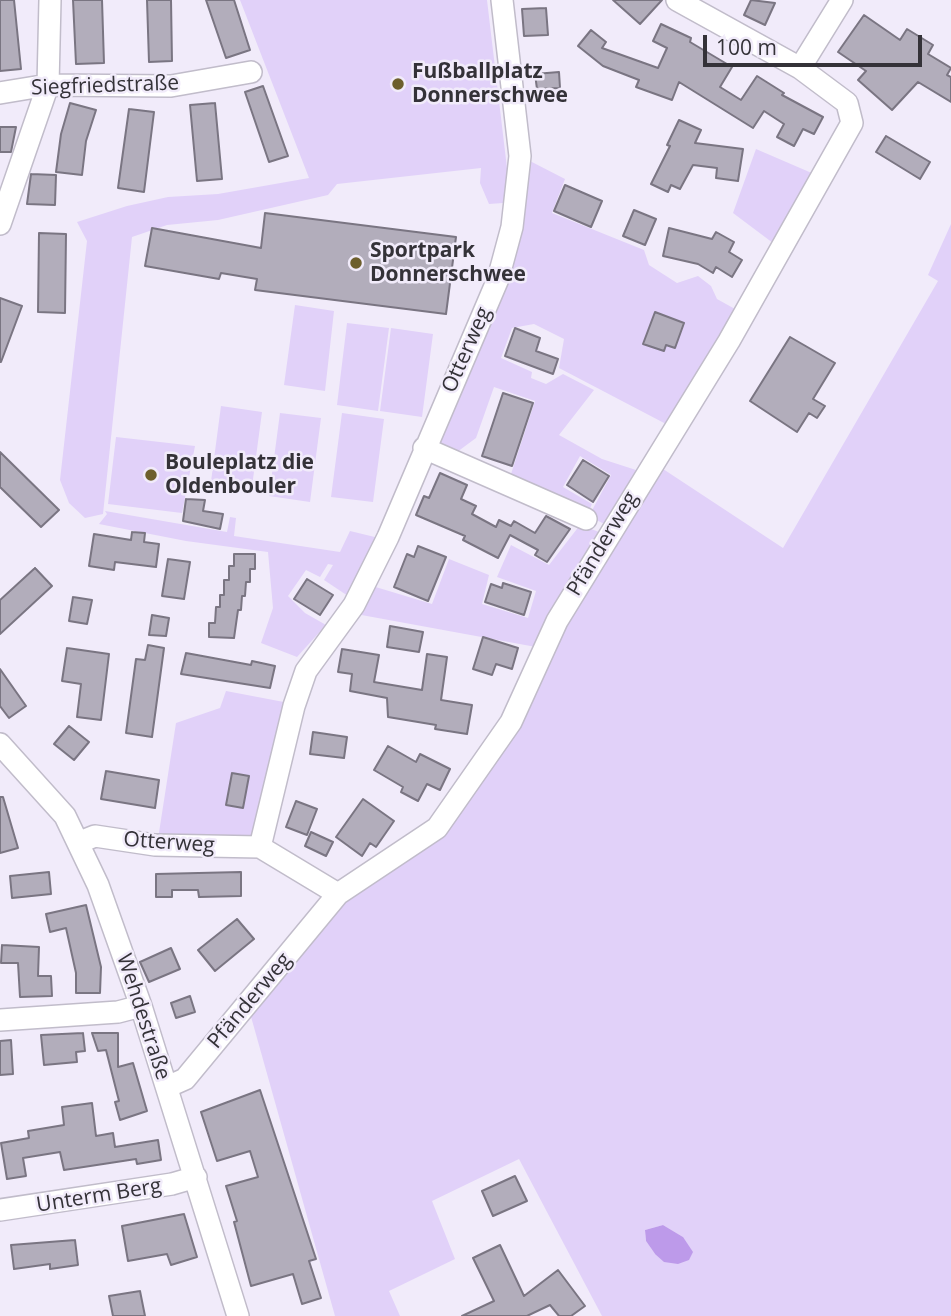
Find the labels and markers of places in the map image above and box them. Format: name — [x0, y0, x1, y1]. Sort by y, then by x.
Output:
place label: Fußballplatz Donnerschwee — [412, 59, 568, 109]
marker: Fußballplatz Donnerschwee — [390, 76, 406, 92]
place label: Sportpark Donnerschwee — [370, 238, 526, 288]
marker: Sportpark Donnerschwee — [348, 255, 364, 271]
place label: Bouleplatz die Oldenbouler — [165, 450, 314, 500]
marker: Bouleplatz die Oldenbouler — [143, 467, 159, 483]

